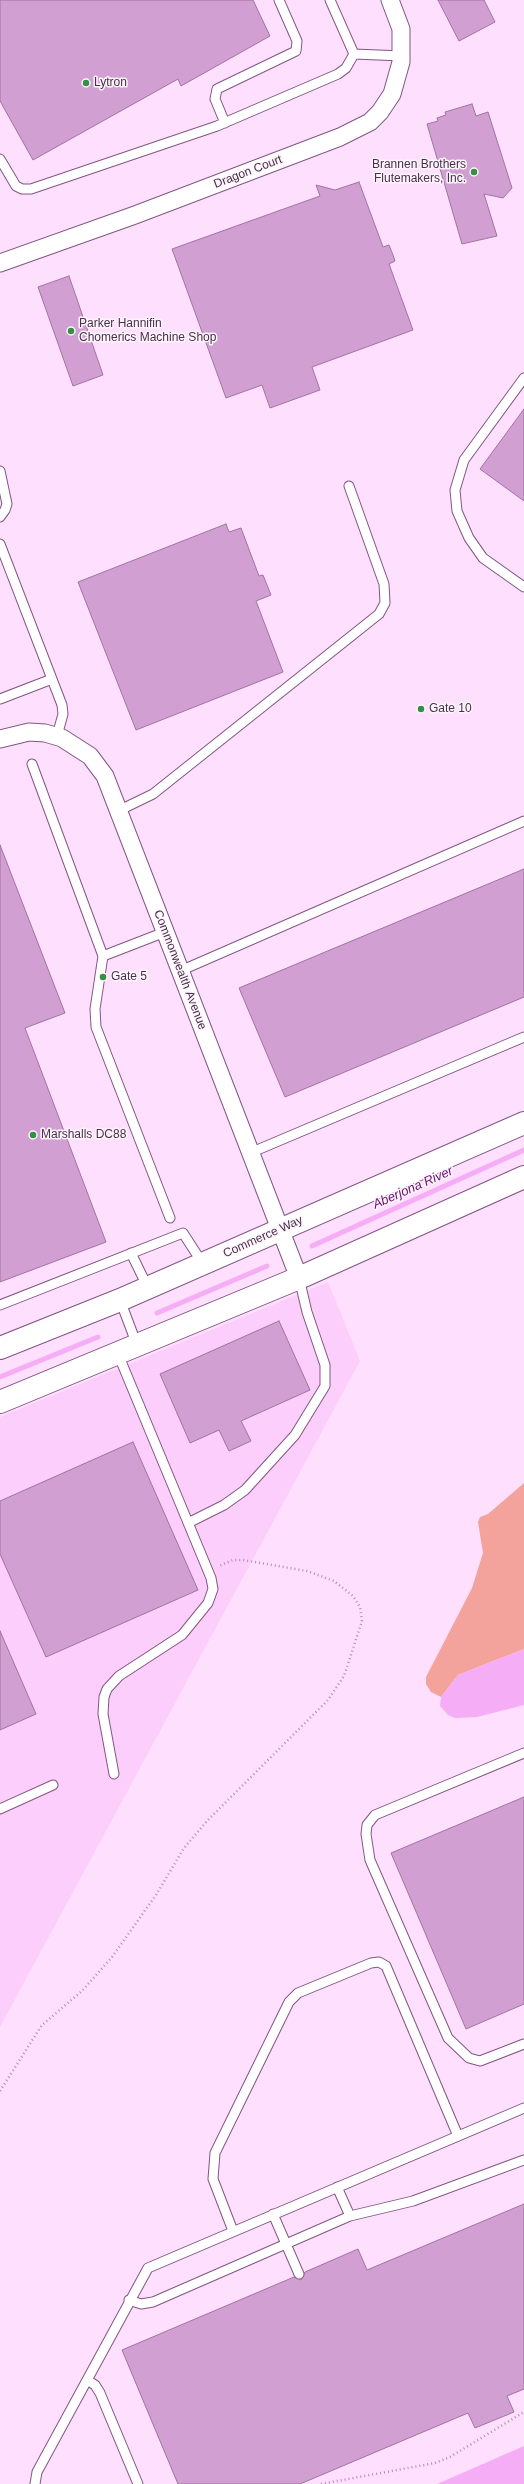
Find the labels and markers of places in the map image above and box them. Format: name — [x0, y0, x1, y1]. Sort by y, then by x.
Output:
place label: Lytron — [94, 76, 127, 90]
marker: Lytron — [81, 78, 91, 88]
place label: Brannen Brothers Flutemakers, Inc. — [372, 158, 466, 186]
marker: Brannen Brothers Flutemakers, Inc. — [469, 167, 479, 177]
place label: Parker Hannifin Chomerics Machine Shop — [79, 317, 216, 345]
marker: Parker Hannifin Chomerics Machine Shop — [66, 326, 76, 336]
place label: Gate 10 — [429, 702, 472, 716]
marker: Gate 10 — [416, 704, 426, 714]
place label: Gate 5 — [111, 970, 147, 984]
marker: Gate 5 — [98, 972, 108, 982]
place label: Marshalls DC88 — [41, 1128, 126, 1142]
marker: Marshalls DC88 — [28, 1130, 38, 1140]

